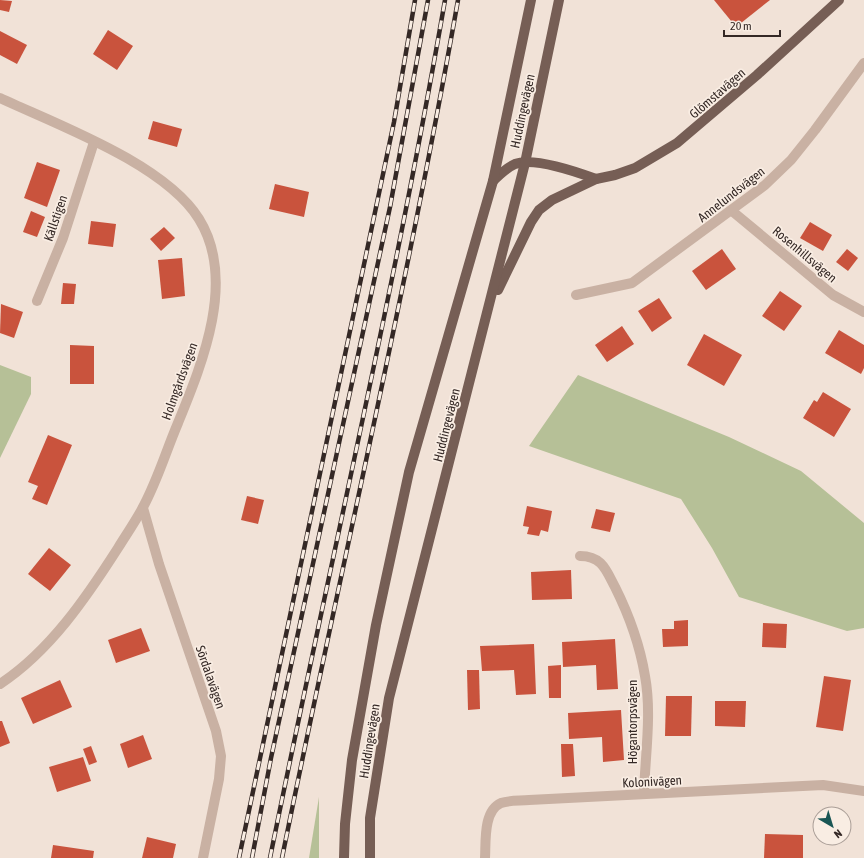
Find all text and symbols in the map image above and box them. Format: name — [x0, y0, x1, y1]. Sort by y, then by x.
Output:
scale bar — [724, 12, 780, 38]
text: 20 m — [730, 19, 752, 33]
street label: Glömstavägen — [686, 65, 748, 122]
street label: Huddingevägen — [507, 73, 538, 150]
street label: Annelundsvägen — [695, 164, 768, 225]
street label: Källstigen — [41, 193, 70, 243]
street label: Rosenhillsvägen — [770, 223, 840, 286]
street label: Holmgårdsvägen — [159, 340, 200, 422]
street label: Huddingevägen — [430, 387, 463, 464]
street label: Sördalavägen — [193, 644, 228, 711]
street label: Högantorpsvägen — [625, 680, 640, 764]
street label: Huddingevägen — [356, 703, 383, 779]
street label: Kolonivägen — [622, 772, 682, 791]
north arrow — [812, 806, 852, 846]
text: N — [832, 827, 844, 841]

